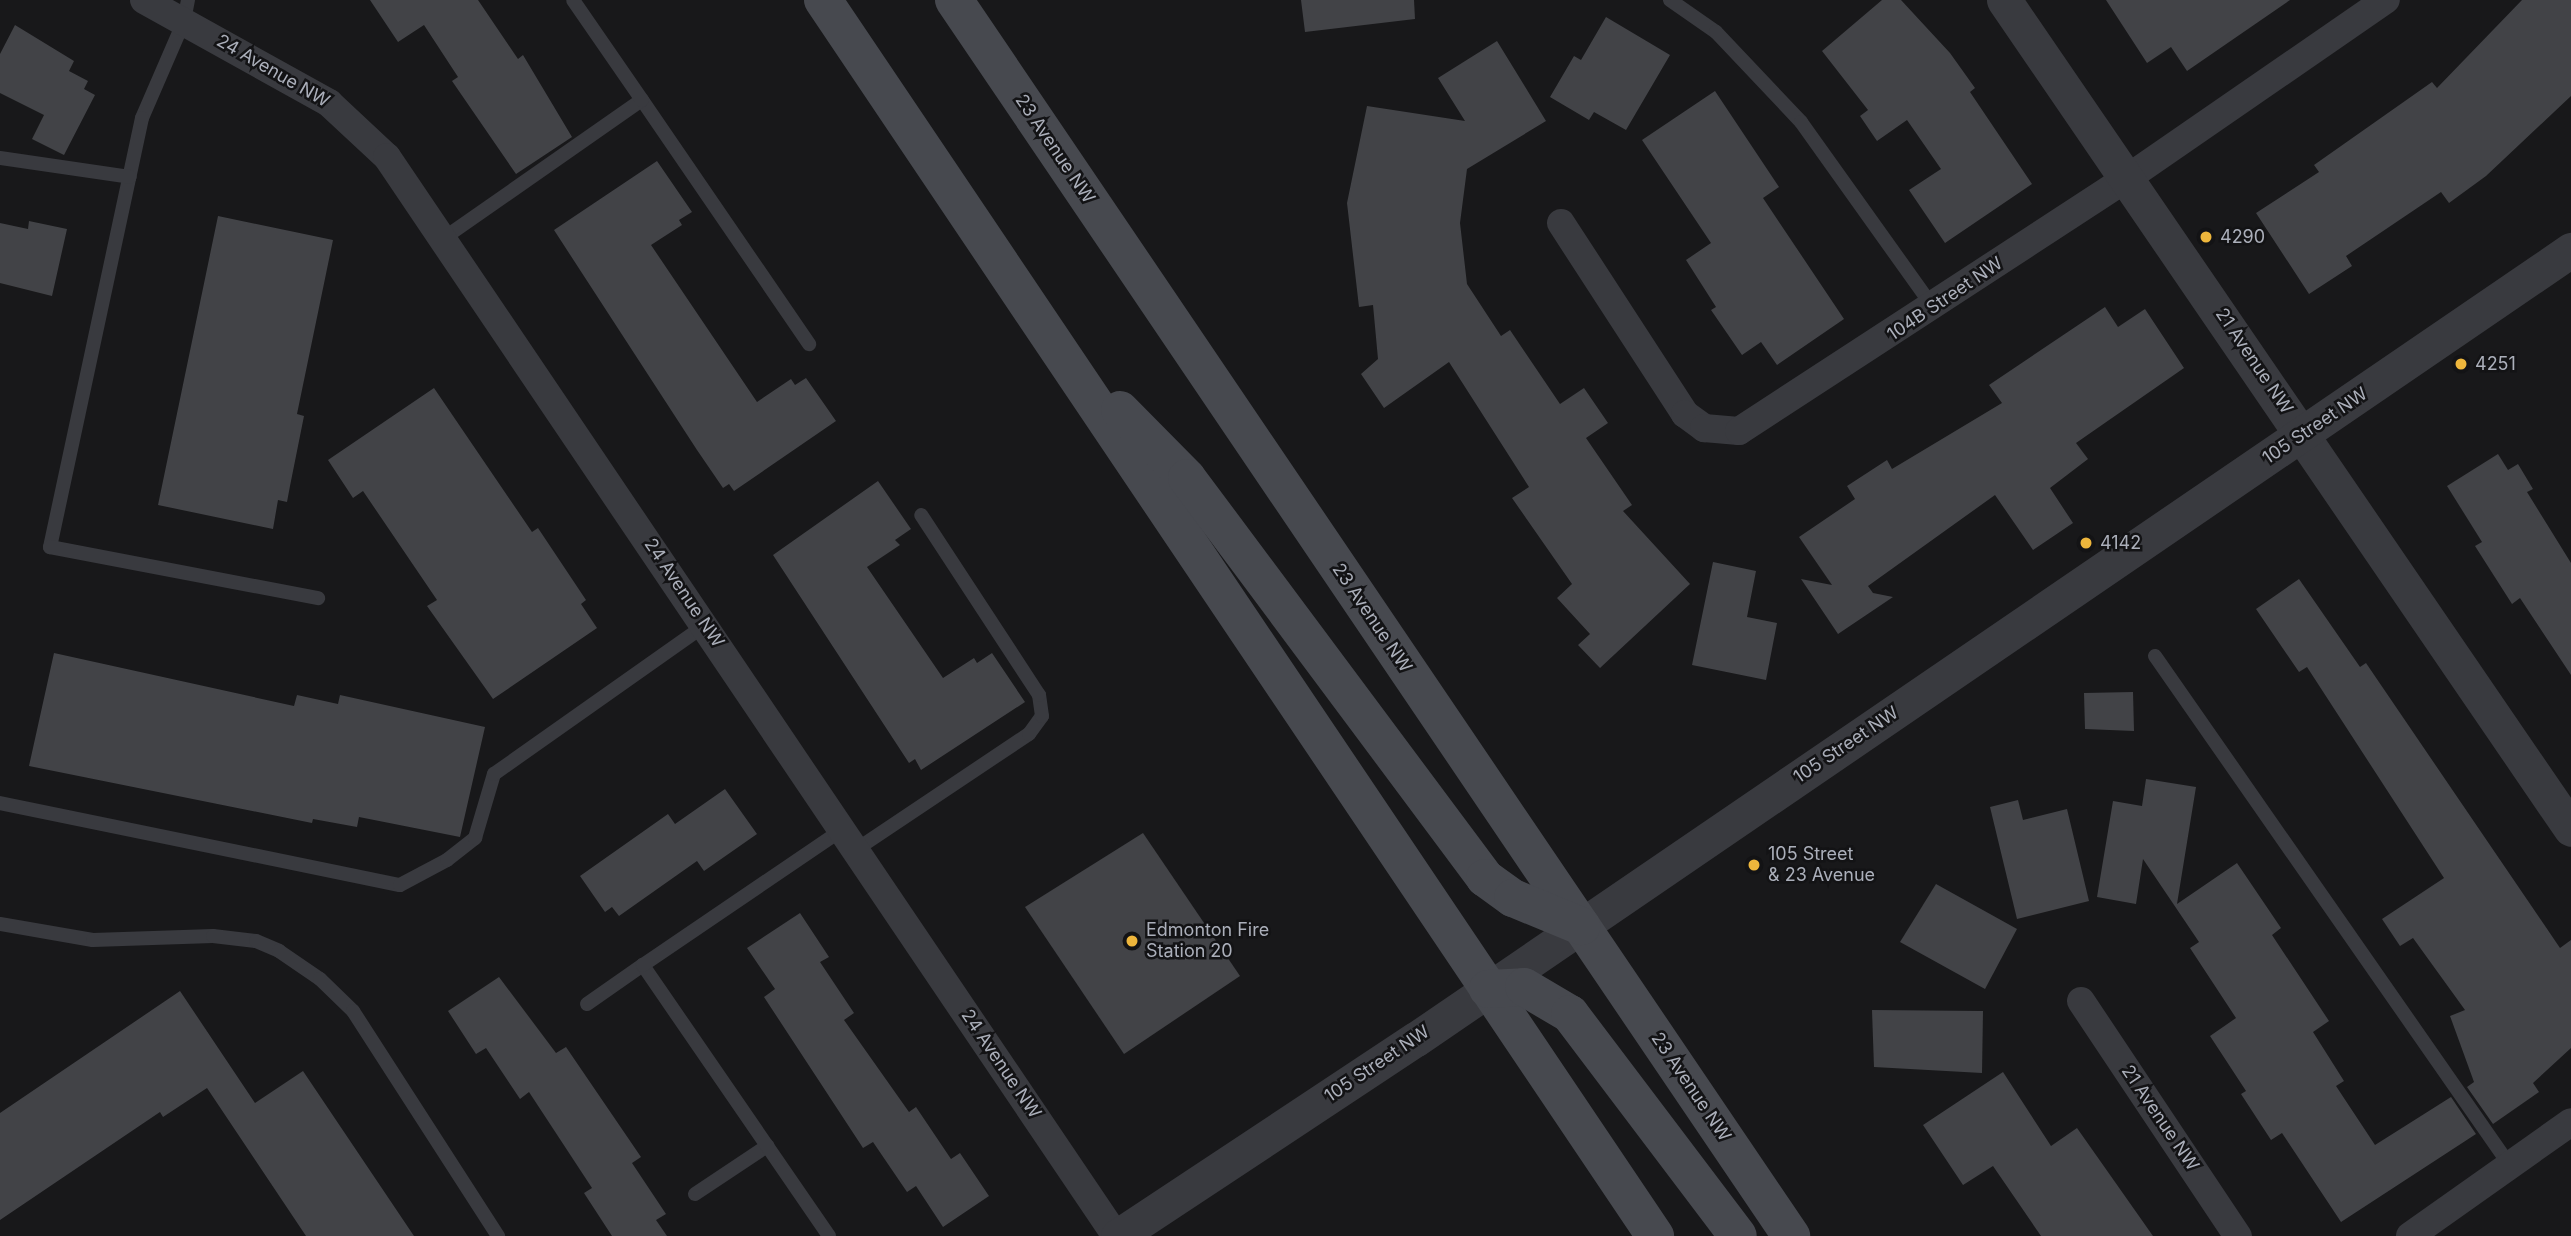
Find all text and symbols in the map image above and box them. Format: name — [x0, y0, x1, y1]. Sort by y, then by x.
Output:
street label: 24 Avenue NW — [213, 30, 333, 112]
street label: 23 Avenue NW — [1011, 90, 1099, 208]
place label: 4290 — [2220, 226, 2265, 248]
marker: 4290 — [2198, 229, 2214, 245]
street label: 104B Street NW — [1883, 252, 2007, 346]
street label: 21 Avenue NW — [2211, 304, 2297, 418]
place label: 4251 — [2475, 353, 2516, 375]
marker: 4251 — [2453, 356, 2469, 372]
street label: 105 Street NW — [2258, 383, 2372, 469]
place label: 4142 — [2100, 532, 2141, 554]
street label: 24 Avenue NW — [640, 534, 728, 652]
marker: 4142 — [2078, 535, 2094, 551]
street label: 23 Avenue NW — [1328, 559, 1416, 677]
street label: 105 Street NW — [1789, 702, 1903, 788]
place label: 105 Street & 23 Avenue — [1768, 844, 1875, 886]
marker: 105 Street & 23 Avenue — [1746, 857, 1762, 873]
place label: Edmonton Fire Station 20 — [1146, 920, 1269, 962]
marker: Edmonton Fire Station 20 — [1124, 933, 1140, 949]
street label: 24 Avenue NW — [957, 1005, 1045, 1123]
street label: 105 Street NW — [1320, 1021, 1434, 1107]
street label: 23 Avenue NW — [1647, 1028, 1735, 1146]
street label: 21 Avenue NW — [2117, 1061, 2203, 1175]

